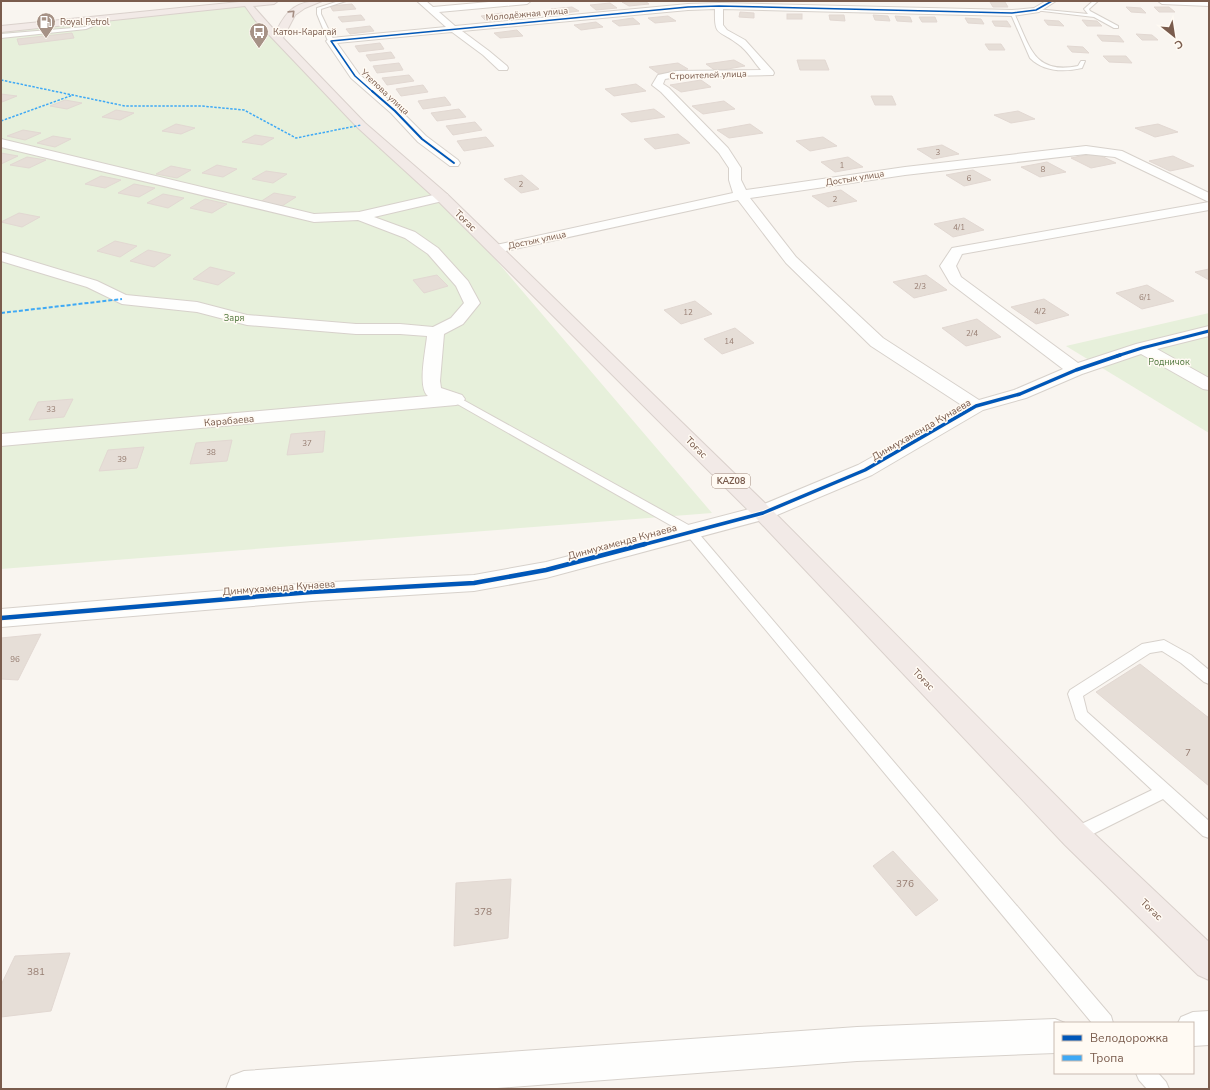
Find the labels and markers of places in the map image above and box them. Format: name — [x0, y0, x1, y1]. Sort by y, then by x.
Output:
fuel station icon: Royal Petrol — [35, 11, 57, 39]
place label: Royal Petrol — [60, 16, 110, 28]
bus stop icon: Катон-Карагай — [248, 21, 270, 49]
place label: Катон-Карагай — [273, 26, 337, 38]

